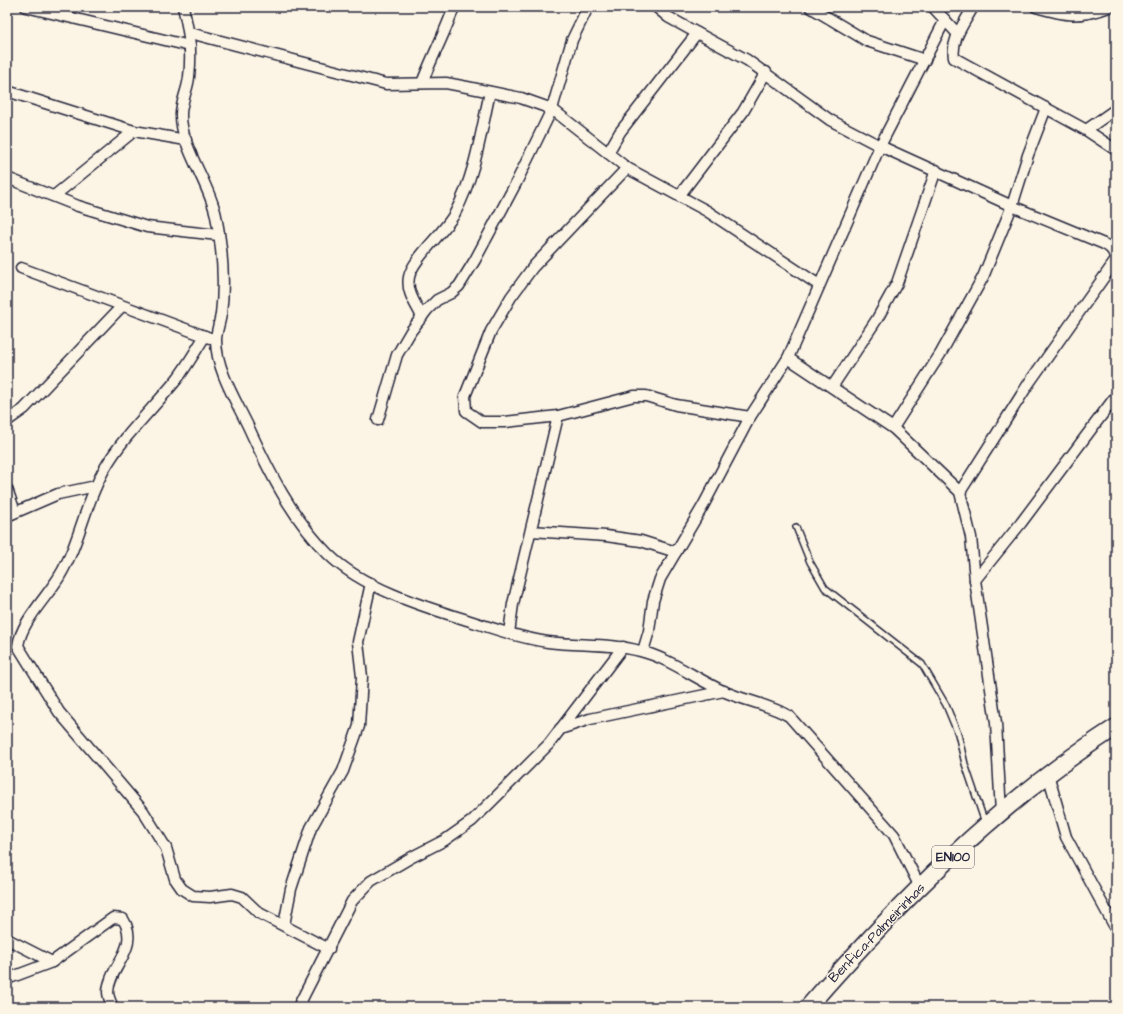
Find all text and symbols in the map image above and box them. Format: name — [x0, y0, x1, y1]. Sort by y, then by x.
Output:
road number: EN100 — [932, 846, 974, 868]
street label: Benfica-Palmeirinhas — [824, 879, 930, 987]

